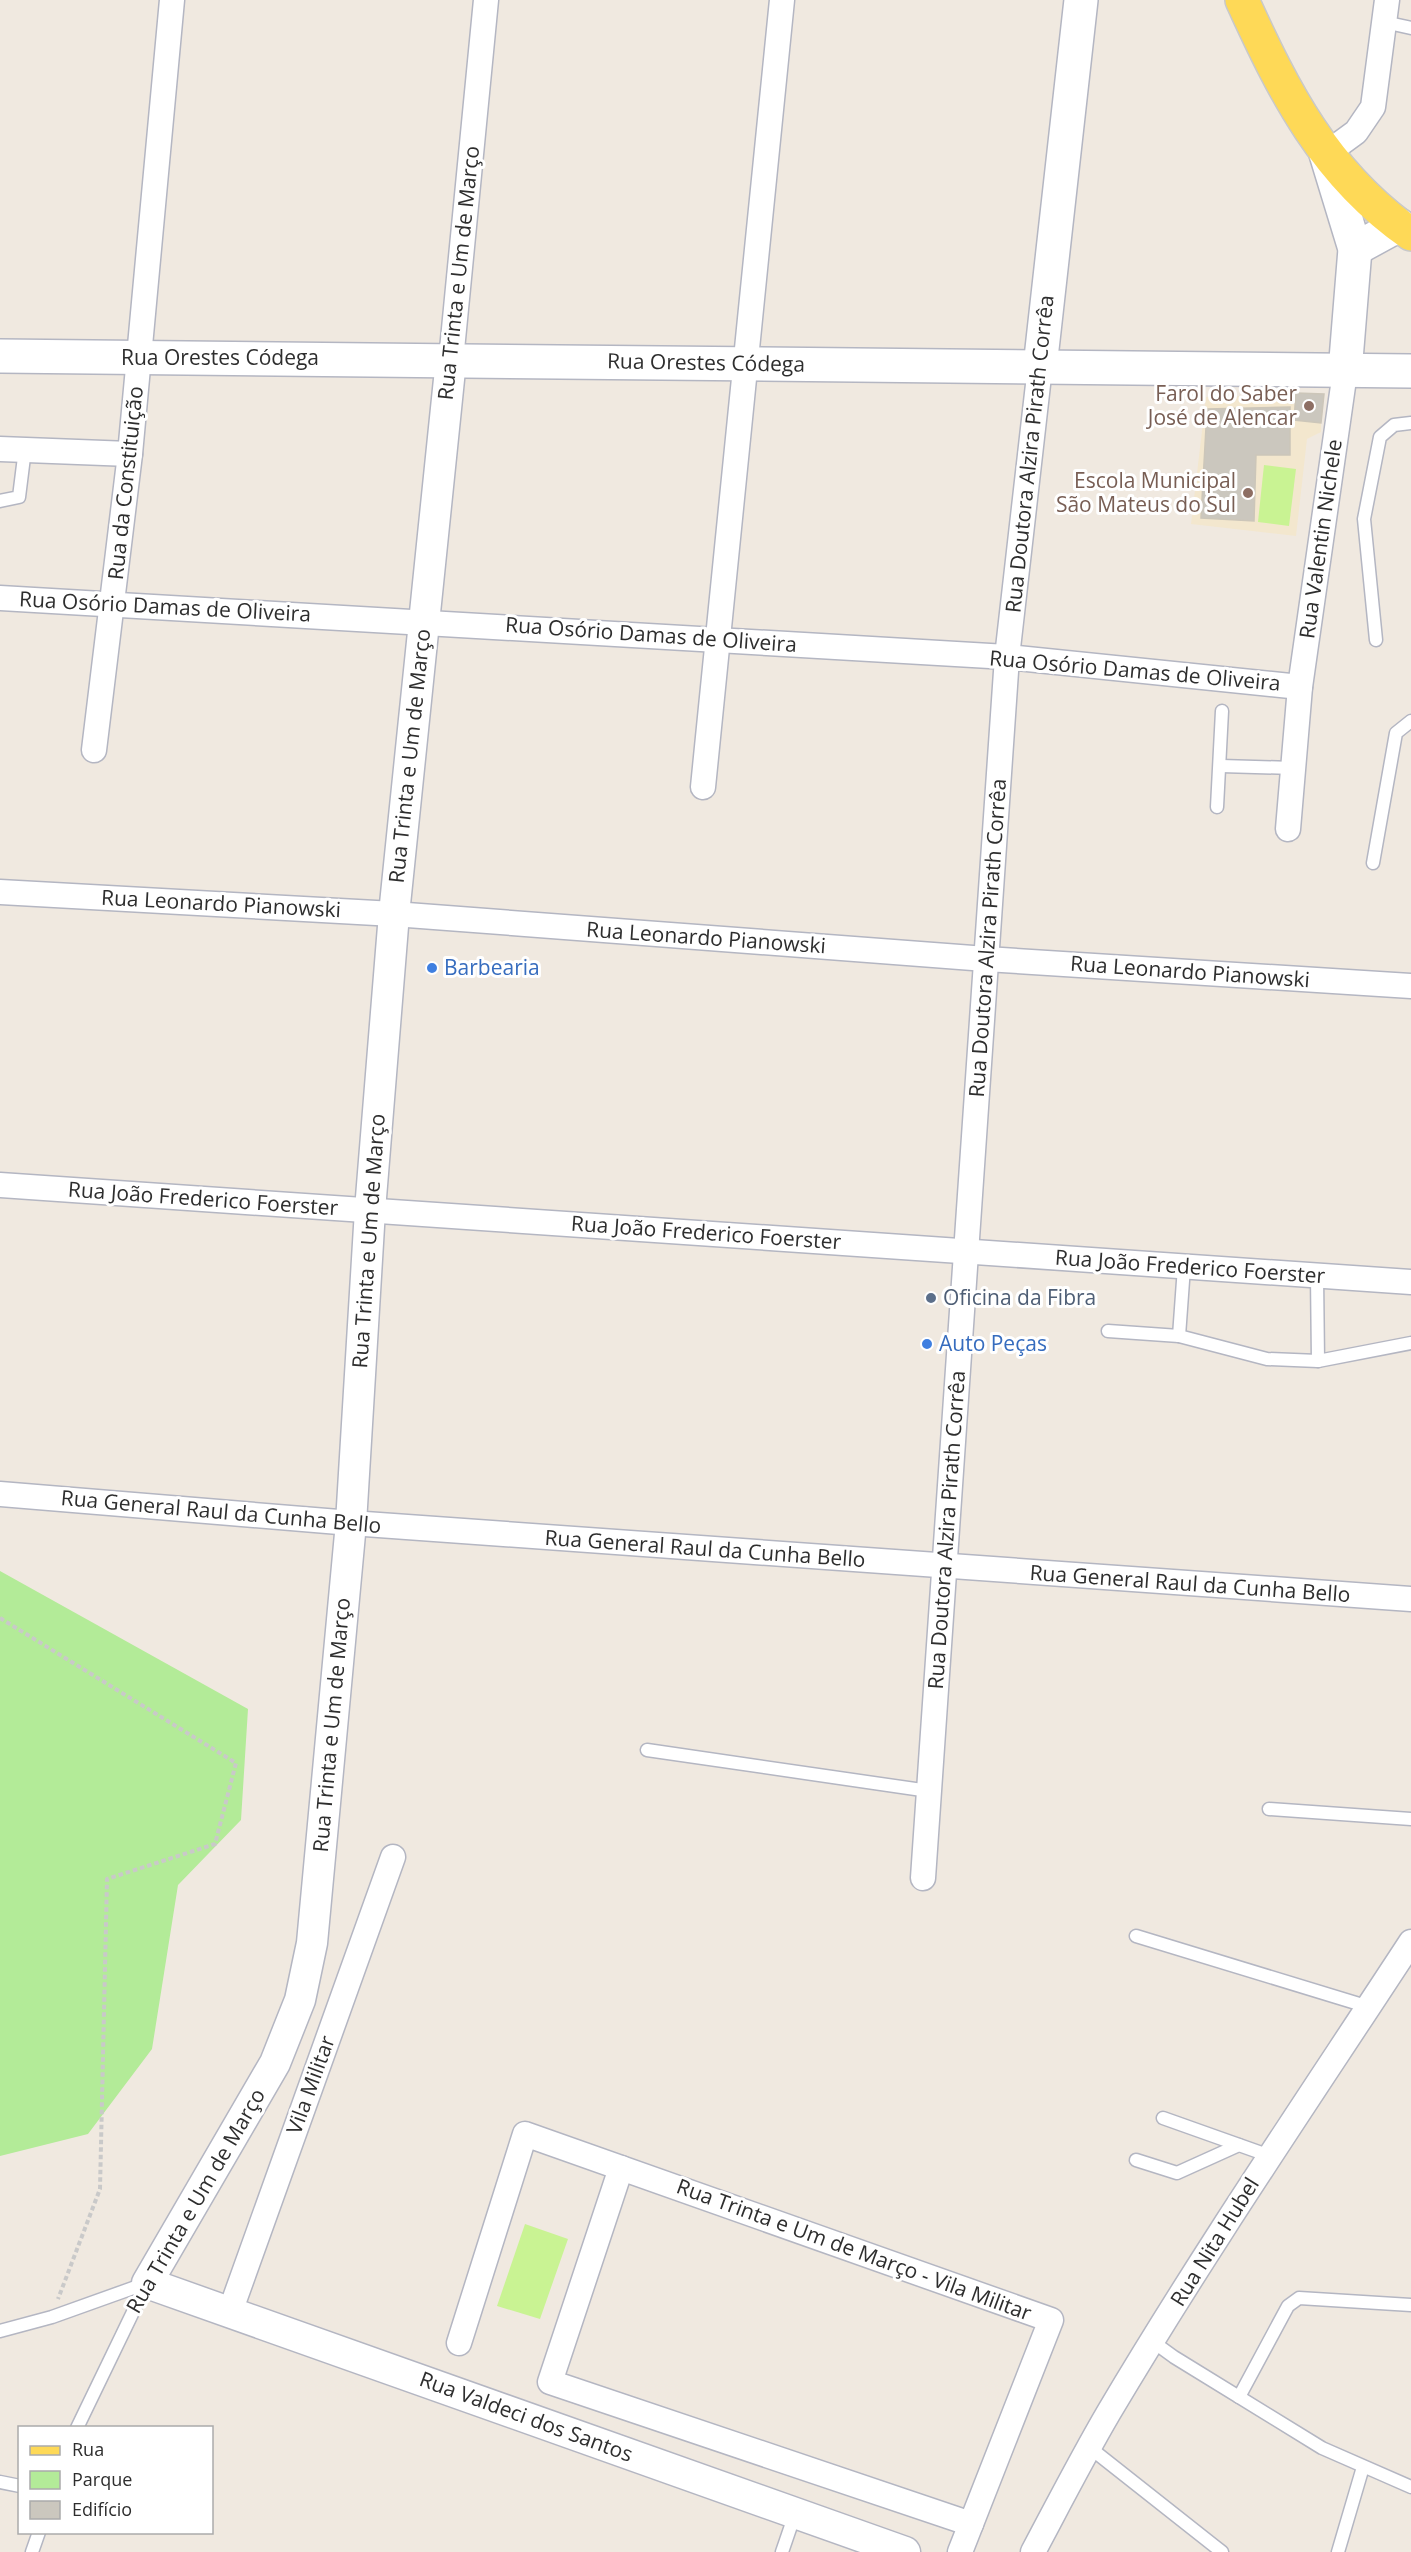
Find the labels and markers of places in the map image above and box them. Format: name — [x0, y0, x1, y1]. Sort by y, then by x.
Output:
place label: Farol do Saber José de Alencar — [1146, 379, 1297, 431]
marker: Farol do Saber José de Alencar — [1302, 399, 1316, 413]
place label: Escola Municipal São Mateus do Sul — [1056, 466, 1236, 518]
marker: Escola Municipal São Mateus do Sul — [1241, 486, 1255, 500]
place label: Barbearia — [444, 953, 540, 981]
marker: Barbearia — [425, 961, 439, 975]
place label: Oficina da Fibra — [943, 1283, 1096, 1311]
marker: Oficina da Fibra — [924, 1291, 938, 1305]
place label: Auto Peças — [939, 1329, 1047, 1357]
marker: Auto Peças — [920, 1337, 934, 1351]

